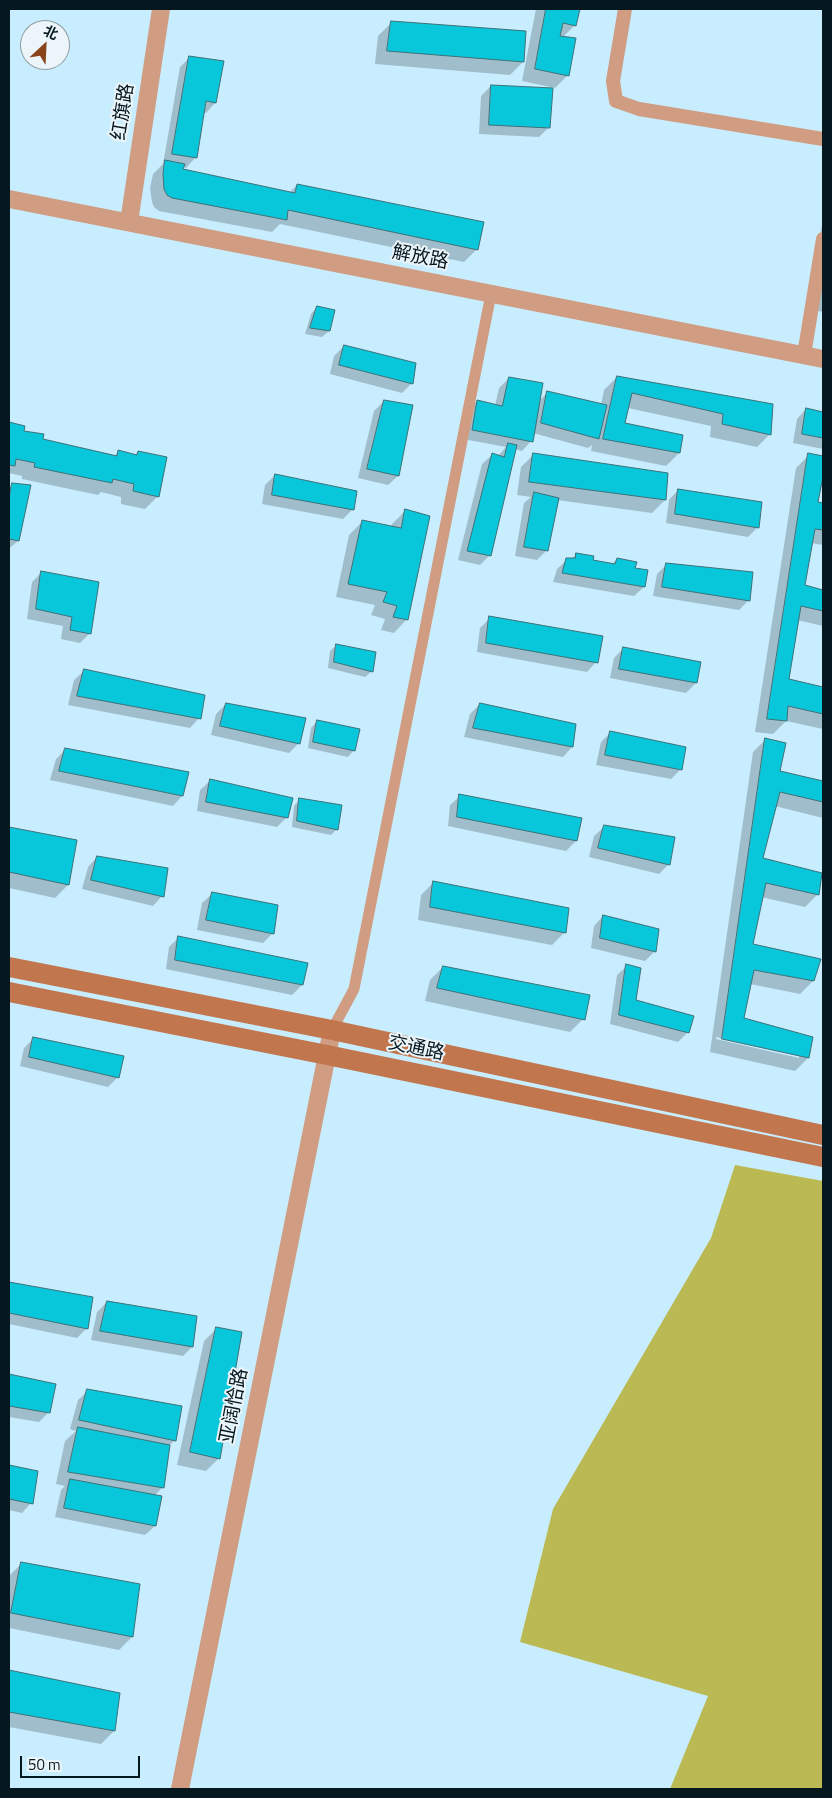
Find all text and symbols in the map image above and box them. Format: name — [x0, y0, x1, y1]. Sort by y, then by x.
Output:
text: 北 — [40, 19, 62, 44]
north arrow — [20, 20, 70, 70]
street label: 红旗路 — [108, 82, 140, 142]
street label: 解放路 — [390, 241, 450, 275]
street label: 交通路 — [386, 1032, 446, 1066]
street label: 亚阔恰路 — [217, 1367, 253, 1445]
scale bar — [22, 1746, 142, 1778]
text: 50 m — [28, 1753, 61, 1776]

